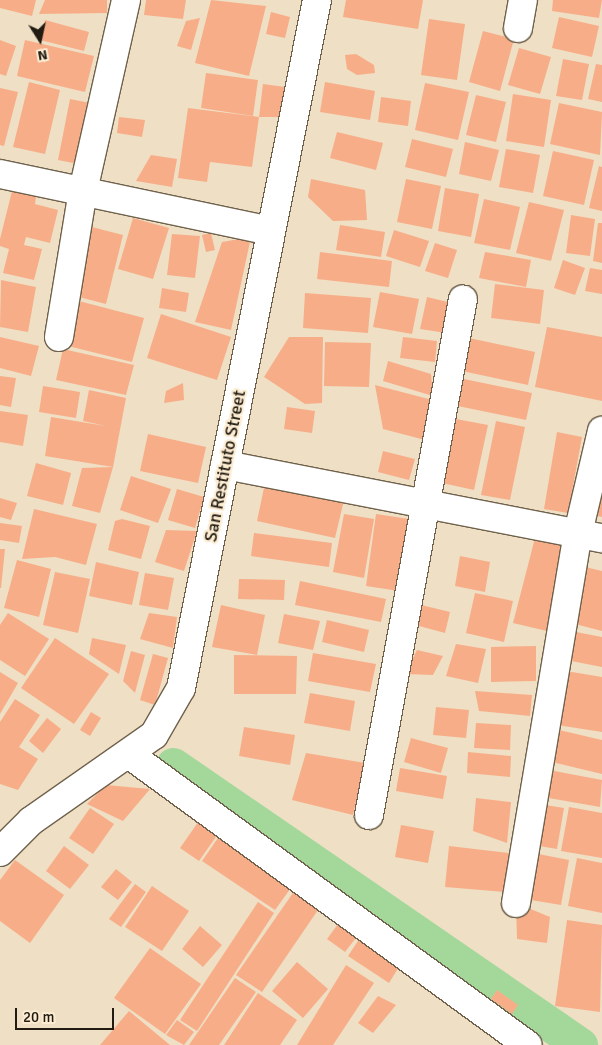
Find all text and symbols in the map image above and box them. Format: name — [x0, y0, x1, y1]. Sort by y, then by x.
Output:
north arrow — [15, 15, 65, 65]
text: N — [36, 46, 49, 64]
street label: San Restituto Street — [200, 388, 250, 544]
scale bar — [18, 998, 116, 1030]
text: 20 m — [23, 1008, 54, 1026]

